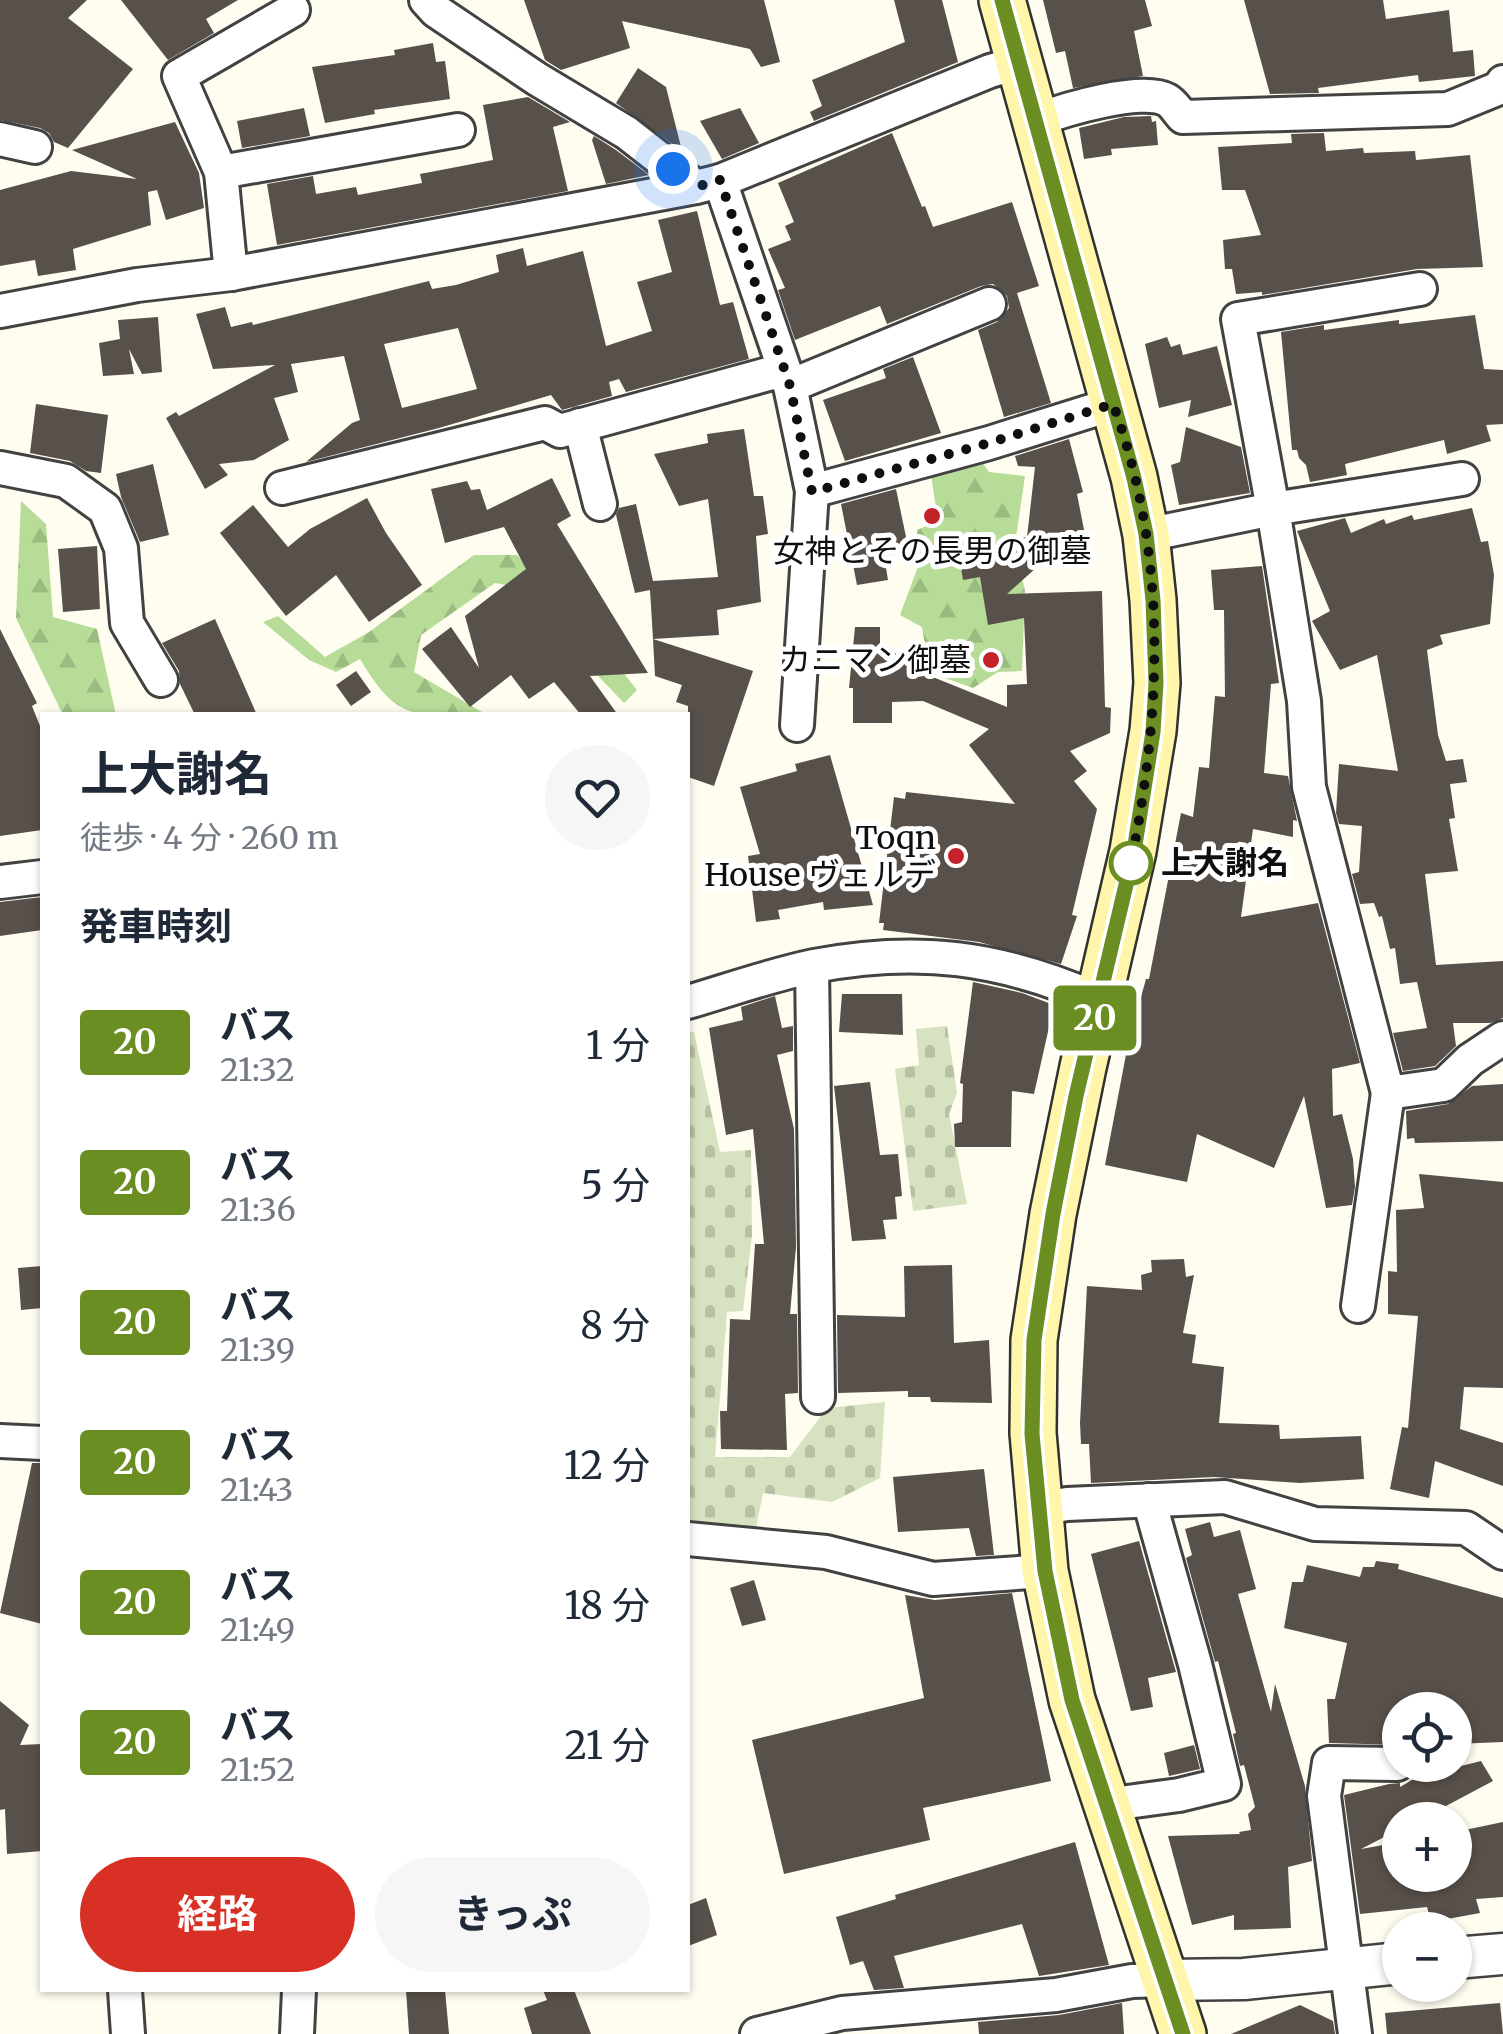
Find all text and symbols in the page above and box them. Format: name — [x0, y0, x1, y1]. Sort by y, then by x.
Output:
your location — [648, 144, 698, 194]
marker: 女神とその長男の御墓 — [921, 505, 943, 527]
place label: 女神とその長男の御墓 — [772, 531, 1092, 571]
place label: カニマン御墓 — [779, 640, 971, 680]
marker: カニマン御墓 — [980, 649, 1002, 671]
text: 上大謝名 — [80, 744, 272, 804]
button: heart — [545, 745, 650, 850]
text: 徒歩 · 4 分 · 260 m — [80, 818, 338, 858]
place label: Toqn House ヴェルデ — [704, 818, 936, 895]
marker: 上大謝名 — [1110, 842, 1152, 884]
place label: 上大謝名 — [1161, 843, 1289, 883]
marker: Toqn House ヴェルデ — [945, 845, 967, 867]
text: 発車時刻 — [80, 903, 232, 950]
line badge: 20 — [1050, 986, 1140, 1050]
text: 20 — [1073, 996, 1117, 1040]
text: バス — [220, 1002, 296, 1049]
text: 20 — [113, 1020, 157, 1064]
text: 1 分 — [586, 1022, 650, 1069]
text: 21:32 — [220, 1050, 295, 1090]
text: バス — [220, 1142, 296, 1189]
text: 20 — [113, 1160, 157, 1204]
text: 5 分 — [581, 1162, 650, 1209]
text: 21:36 — [220, 1190, 296, 1230]
text: バス — [220, 1282, 296, 1329]
text: 20 — [113, 1300, 157, 1344]
text: 8 分 — [580, 1302, 650, 1349]
text: 21:39 — [220, 1330, 295, 1370]
text: バス — [220, 1422, 296, 1469]
text: 20 — [113, 1440, 157, 1484]
text: 12 分 — [564, 1442, 650, 1489]
text: 21:43 — [220, 1470, 293, 1510]
text: バス — [220, 1562, 296, 1609]
text: 20 — [113, 1580, 157, 1624]
text: 18 分 — [564, 1582, 650, 1629]
text: 21:49 — [220, 1610, 295, 1650]
map controls — [1382, 1692, 1472, 2002]
button: locate — [1382, 1692, 1472, 1782]
text: バス — [220, 1702, 296, 1749]
text: 20 — [113, 1720, 157, 1764]
text: 21 分 — [564, 1722, 650, 1769]
text: 21:52 — [220, 1750, 295, 1790]
button: + — [1382, 1802, 1472, 1892]
button: 経路 — [80, 1857, 355, 1972]
button: きっぷ — [375, 1857, 650, 1972]
button: − — [1382, 1912, 1472, 2002]

